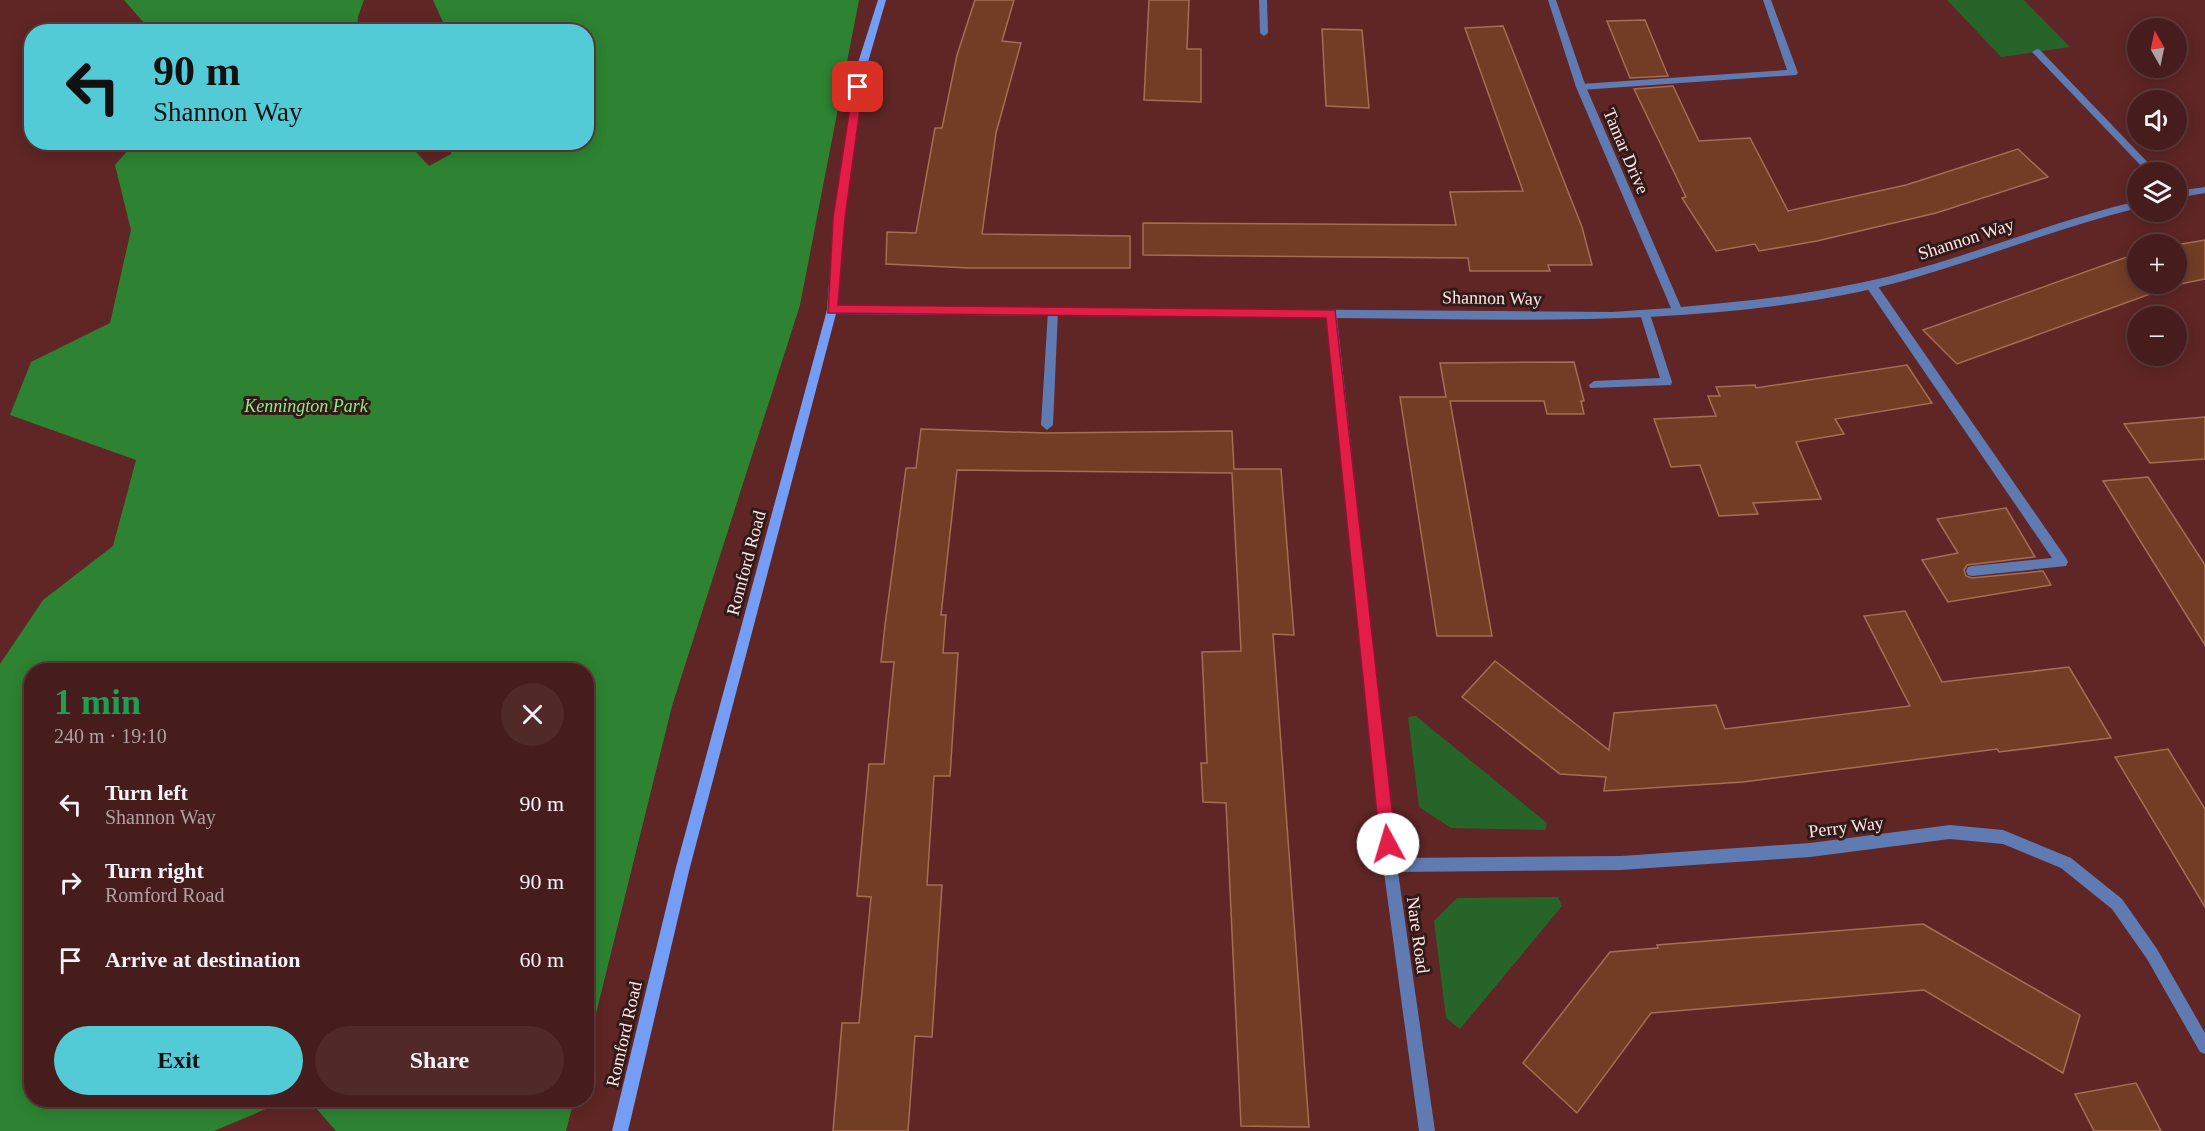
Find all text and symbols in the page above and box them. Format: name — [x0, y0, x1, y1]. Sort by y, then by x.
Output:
north arrow — [2127, 18, 2187, 78]
map controls — [2127, 18, 2187, 366]
icon: left — [54, 48, 132, 126]
text: 90 m — [153, 48, 241, 94]
pin — [832, 61, 883, 112]
icon: arrive — [841, 70, 874, 103]
button: sound — [2127, 90, 2187, 150]
text: Shannon Way — [153, 97, 303, 127]
street label: Tamar Drive — [1599, 105, 1653, 197]
button: layers — [2127, 162, 2187, 222]
street label: Shannon Way — [1915, 214, 2017, 264]
button: + — [2127, 234, 2187, 294]
street label: Shannon Way — [1442, 287, 1542, 309]
button: − — [2127, 306, 2187, 366]
park label: Kennington Park — [243, 396, 369, 416]
street label: Romford Road — [722, 508, 770, 618]
text: 1 min — [54, 682, 141, 722]
button: close — [501, 683, 564, 746]
text: 240 m · 19:10 — [54, 725, 167, 747]
text: Turn left — [105, 780, 188, 805]
icon: left — [54, 788, 87, 821]
text: 90 m — [519, 791, 564, 816]
text: Shannon Way — [105, 806, 216, 828]
position arrow — [1356, 812, 1420, 876]
street label: Perry Way — [1807, 812, 1885, 842]
text: Turn right — [105, 858, 204, 883]
icon: right — [54, 866, 87, 899]
text: 90 m — [519, 869, 564, 894]
text: Romford Road — [105, 884, 224, 906]
street label: Nare Road — [1403, 895, 1433, 975]
icon: arrive — [54, 944, 87, 977]
text: Arrive at destination — [105, 947, 301, 972]
text: 60 m — [519, 947, 564, 972]
street label: Romford Road — [602, 979, 646, 1089]
button: Exit — [54, 1026, 303, 1095]
button: Share — [315, 1026, 564, 1095]

